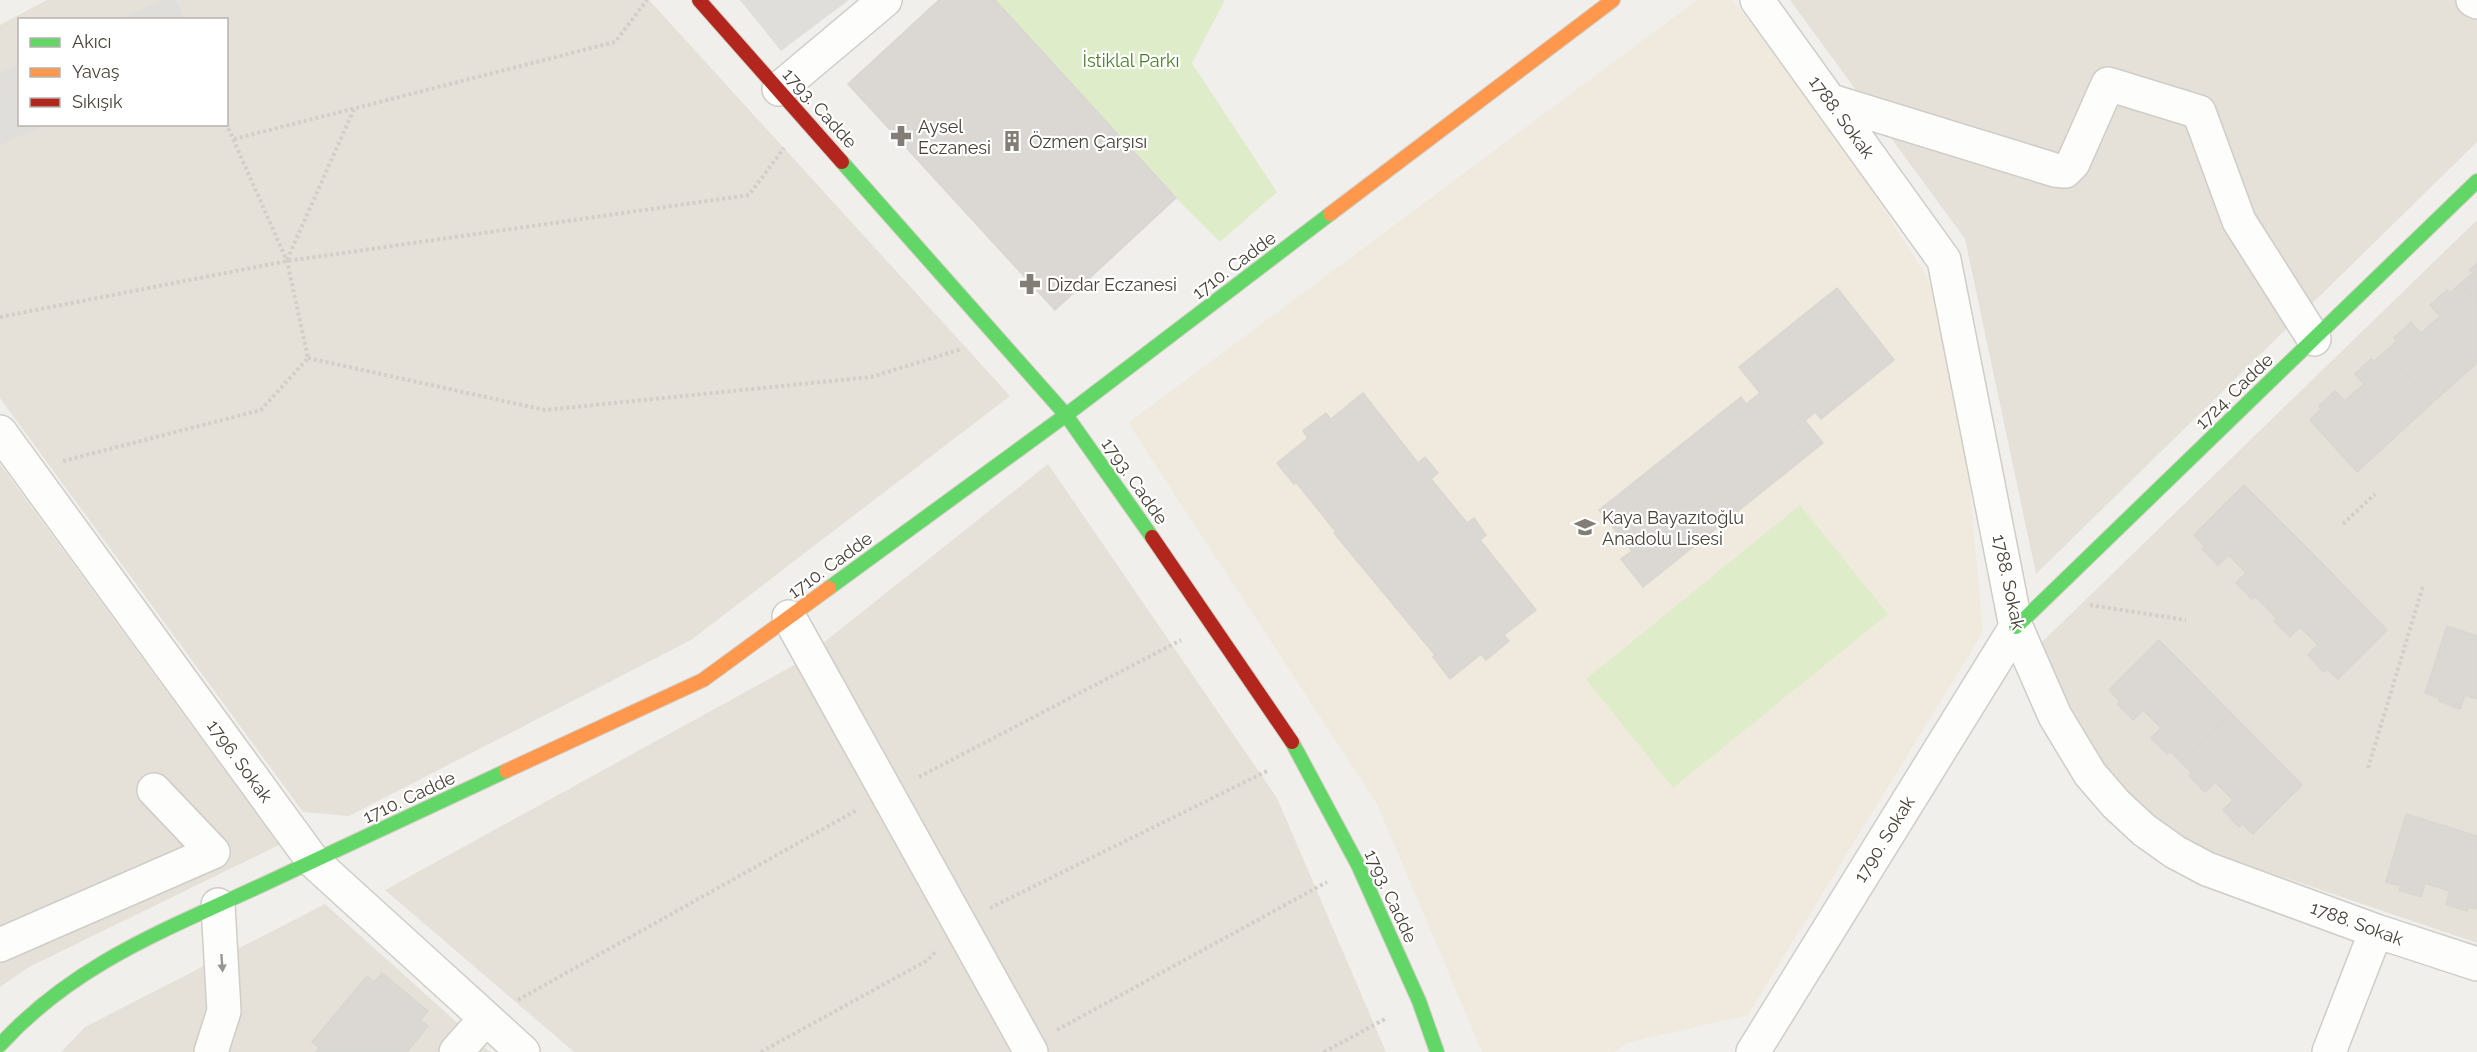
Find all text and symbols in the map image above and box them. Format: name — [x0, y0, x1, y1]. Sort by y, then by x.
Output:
legend — [18, 18, 228, 126]
text: Akıcı — [72, 31, 111, 52]
park label: İstiklal Parkı — [1083, 50, 1179, 71]
text: Yavaş — [72, 61, 120, 82]
street label: 1793. Cadde — [779, 64, 862, 153]
street label: 1788. Sokak — [1805, 72, 1879, 163]
text: Sıkışık — [72, 91, 123, 112]
place label: Aysel Eczanesi — [918, 116, 991, 158]
pharmacy icon: Aysel Eczanesi — [889, 124, 913, 148]
building icon: Özmen Çarşısı — [1000, 129, 1024, 153]
place label: Özmen Çarşısı — [1029, 131, 1147, 152]
street label: 1710. Cadde — [1188, 227, 1280, 303]
pharmacy icon: Dizdar Eczanesi — [1018, 272, 1042, 296]
place label: Dizdar Eczanesi — [1047, 274, 1177, 295]
street label: 1724. Cadde — [2191, 349, 2277, 433]
street label: 1793. Cadde — [1098, 434, 1173, 529]
place label: Kaya Bayazıtoğlu Anadolu Lisesi — [1602, 507, 1744, 549]
school or university icon: Kaya Bayazıtoğlu Anadolu Lisesi — [1573, 515, 1597, 539]
street label: 1710. Cadde — [784, 527, 877, 603]
street label: 1788. Sokak — [1989, 532, 2029, 632]
street label: 1796. Sokak — [203, 716, 277, 807]
street label: 1710. Cadde — [360, 766, 459, 827]
street label: 1790. Sokak — [1849, 792, 1919, 886]
street label: 1793. Cadde — [1360, 846, 1422, 946]
street label: 1788. Sokak — [2308, 897, 2407, 950]
one-way arrow — [217, 954, 227, 973]

